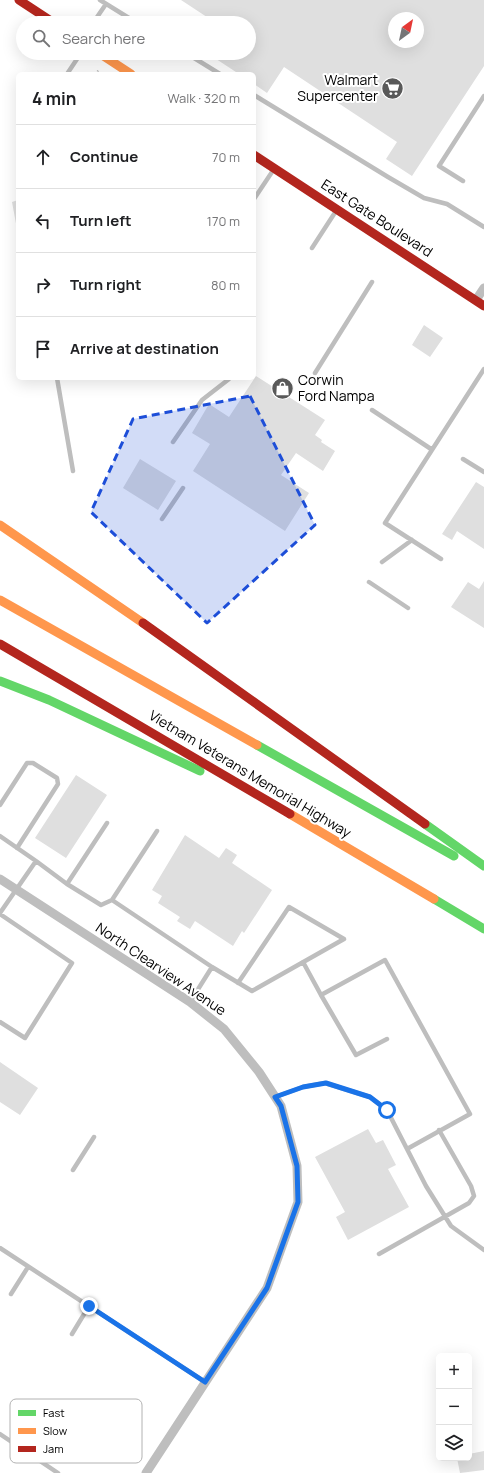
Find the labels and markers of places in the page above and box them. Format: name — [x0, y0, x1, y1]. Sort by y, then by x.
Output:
place label: Walmart Supercenter — [297, 70, 378, 105]
supermarket icon: Walmart Supercenter — [380, 75, 406, 101]
place label: Corwin Ford Nampa — [298, 370, 374, 405]
shop icon: Corwin Ford Nampa — [270, 375, 296, 401]

